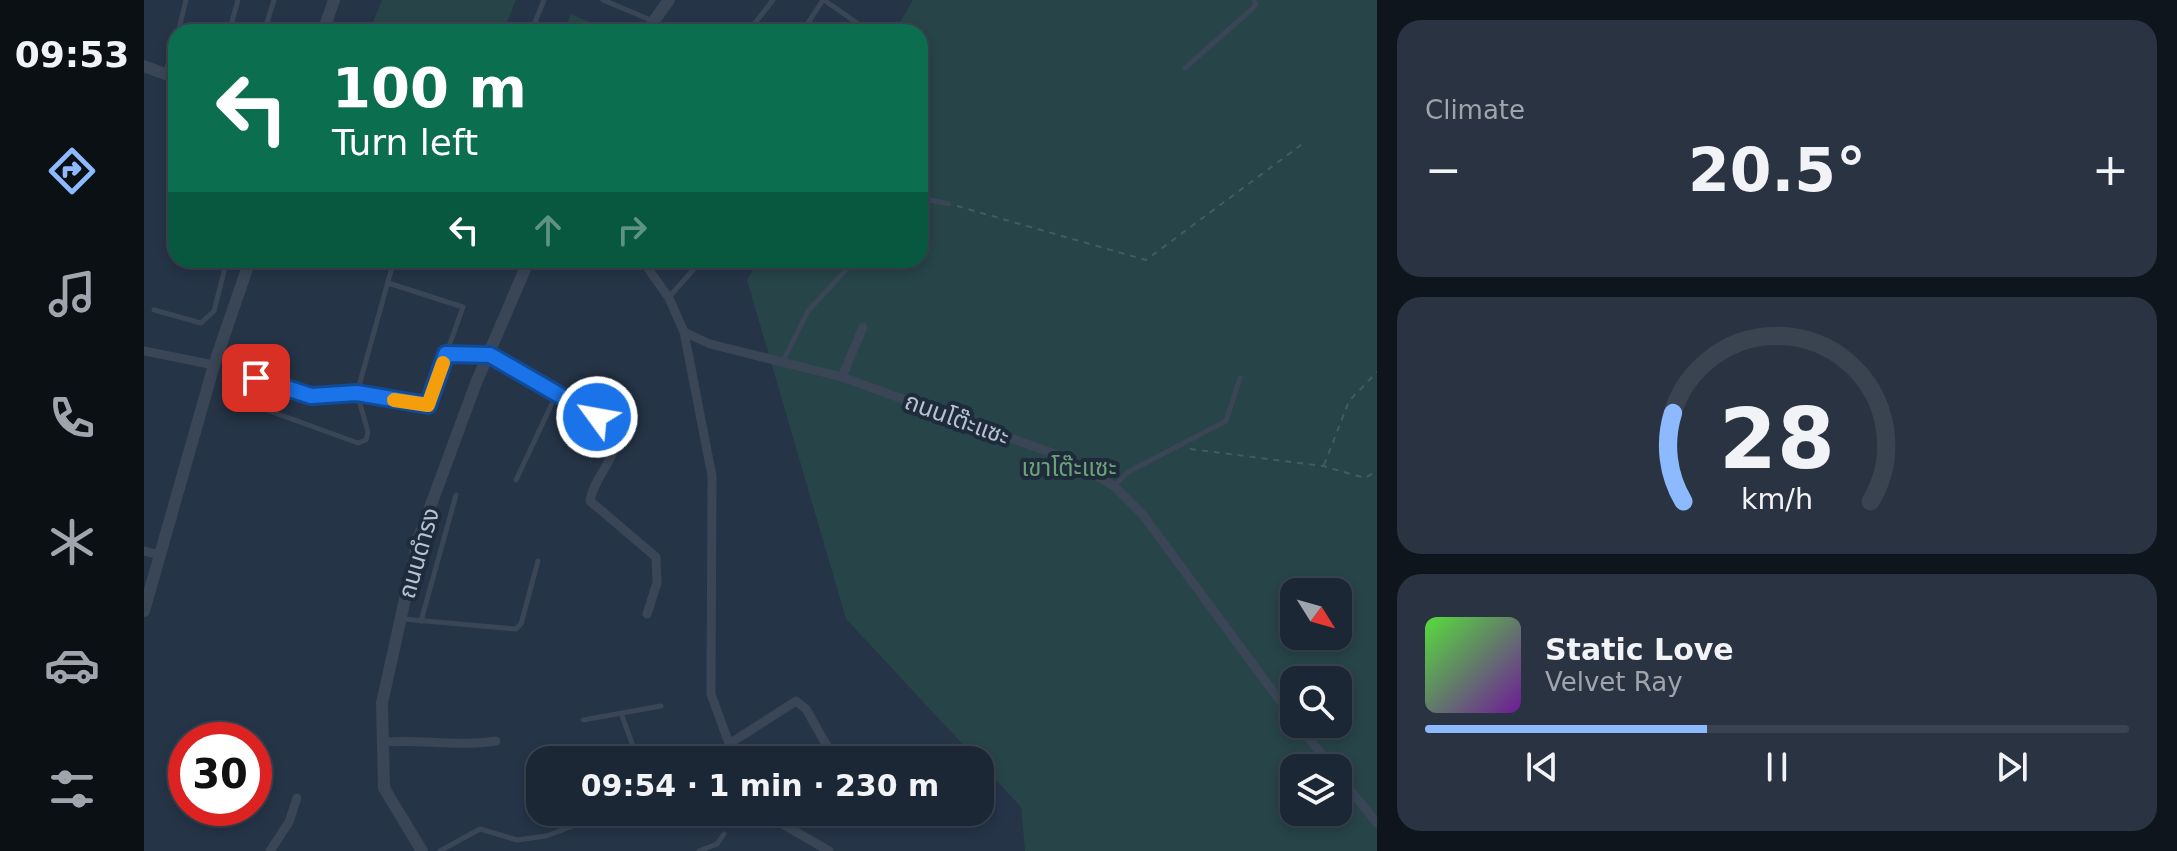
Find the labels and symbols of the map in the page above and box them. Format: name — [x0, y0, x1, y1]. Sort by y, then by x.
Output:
pin — [222, 344, 290, 412]
position arrow — [555, 375, 639, 459]
street label: ถนนโต๊ะแซะ — [901, 387, 1013, 451]
park label: เขาโต๊ะแซะ — [1022, 454, 1117, 482]
street label: ถนนดำรง — [393, 504, 445, 602]
north arrow — [1280, 578, 1352, 650]
speed limit sign: 30 — [168, 722, 272, 826]

